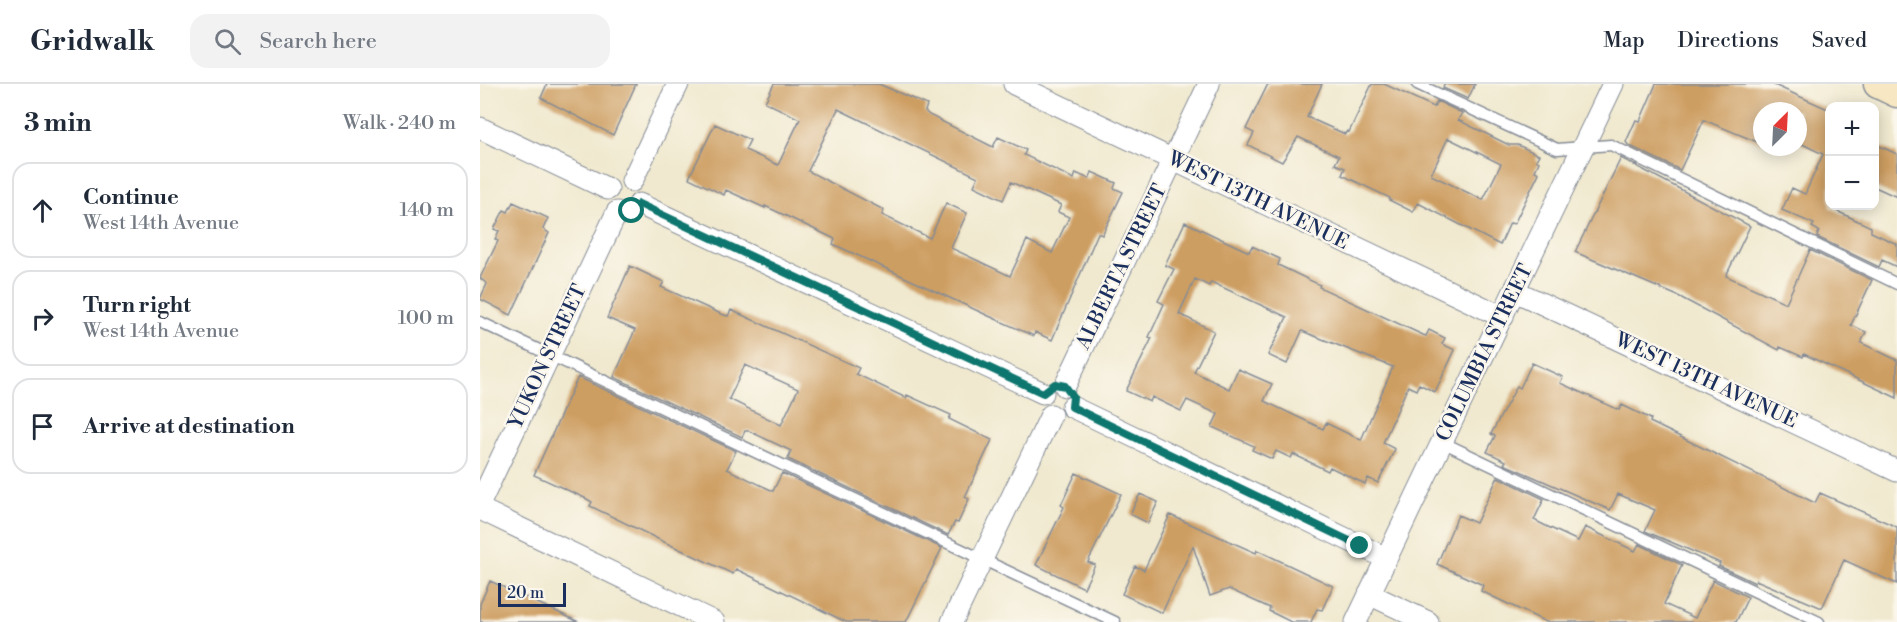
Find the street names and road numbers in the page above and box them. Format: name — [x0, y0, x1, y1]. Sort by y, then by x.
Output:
street label: WEST 13TH AVENUE — [1162, 146, 1353, 256]
street label: ALBERTA STREET — [1071, 180, 1173, 355]
street label: COLUMBIA STREET — [1431, 260, 1539, 446]
street label: YUKON STREET — [503, 281, 592, 434]
street label: WEST 13TH AVENUE — [1610, 327, 1801, 434]

